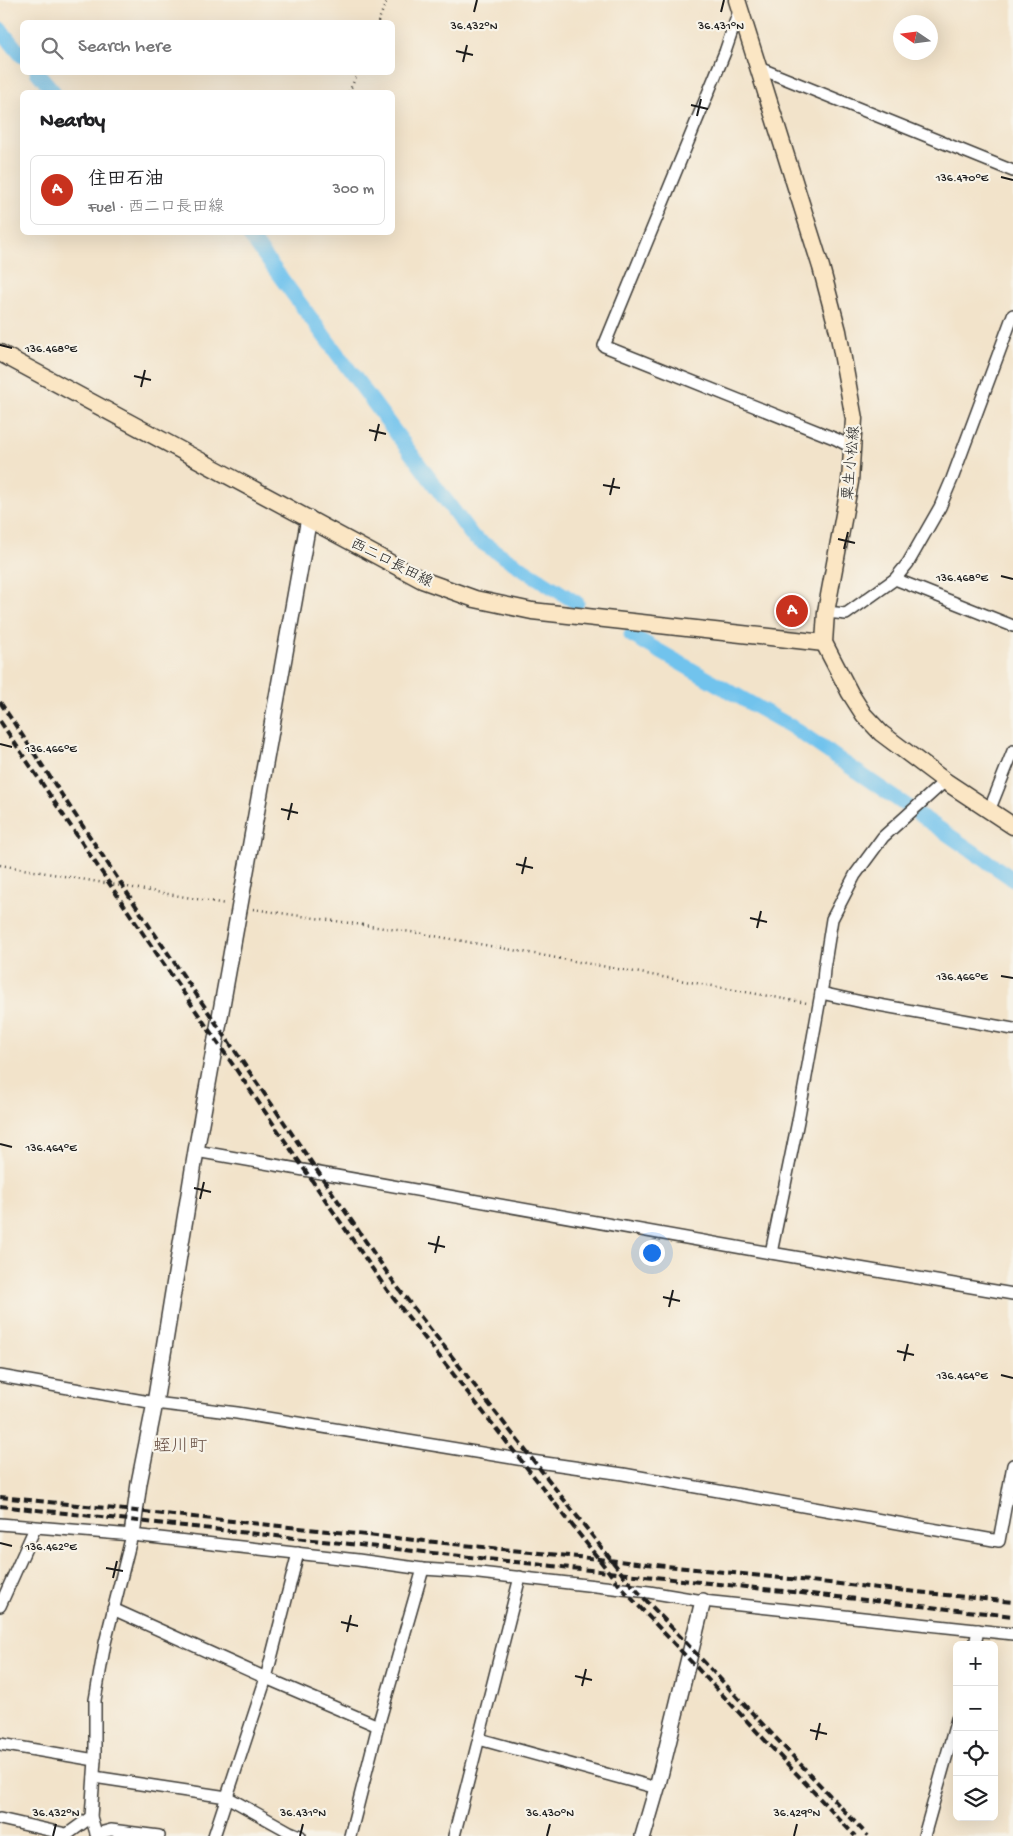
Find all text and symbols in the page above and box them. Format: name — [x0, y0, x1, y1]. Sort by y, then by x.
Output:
north arrow — [893, 15, 938, 60]
search box — [20, 20, 395, 75]
text: 36.432°N — [449, 20, 498, 34]
text: 36.431°N — [697, 20, 744, 34]
icon: search — [38, 34, 66, 62]
text: Search here — [78, 36, 172, 59]
text: Nearby — [40, 110, 105, 135]
text: 住田石油 — [88, 169, 164, 192]
text: 136.470°E — [935, 172, 989, 186]
text: A — [52, 181, 62, 200]
text: 300 m — [332, 181, 374, 200]
text: Fuel · 西二口長田線 — [88, 199, 224, 218]
text: 136.468°E — [24, 343, 78, 357]
street label: 粟生小松線 — [839, 425, 864, 501]
street label: 西二口長田線 — [347, 534, 436, 592]
text: 136.468°E — [935, 572, 989, 586]
pin: A — [776, 592, 808, 630]
text: 136.466°E — [24, 743, 77, 757]
text: 136.466°E — [935, 971, 988, 985]
text: 136.464°E — [24, 1142, 77, 1156]
your location — [639, 1240, 665, 1266]
text: 136.464°E — [935, 1370, 988, 1384]
district label: 蛭川町 — [153, 1437, 207, 1458]
text: 136.462°E — [24, 1541, 77, 1555]
map controls — [953, 1641, 998, 1821]
button: + — [953, 1641, 998, 1686]
button: − — [953, 1686, 998, 1731]
button: locate — [953, 1731, 998, 1776]
button: layers — [953, 1776, 998, 1821]
text: 36.432°N — [31, 1807, 80, 1821]
text: 36.431°N — [279, 1807, 326, 1821]
text: 36.430°N — [525, 1807, 574, 1821]
text: 36.429°N — [773, 1807, 821, 1821]

